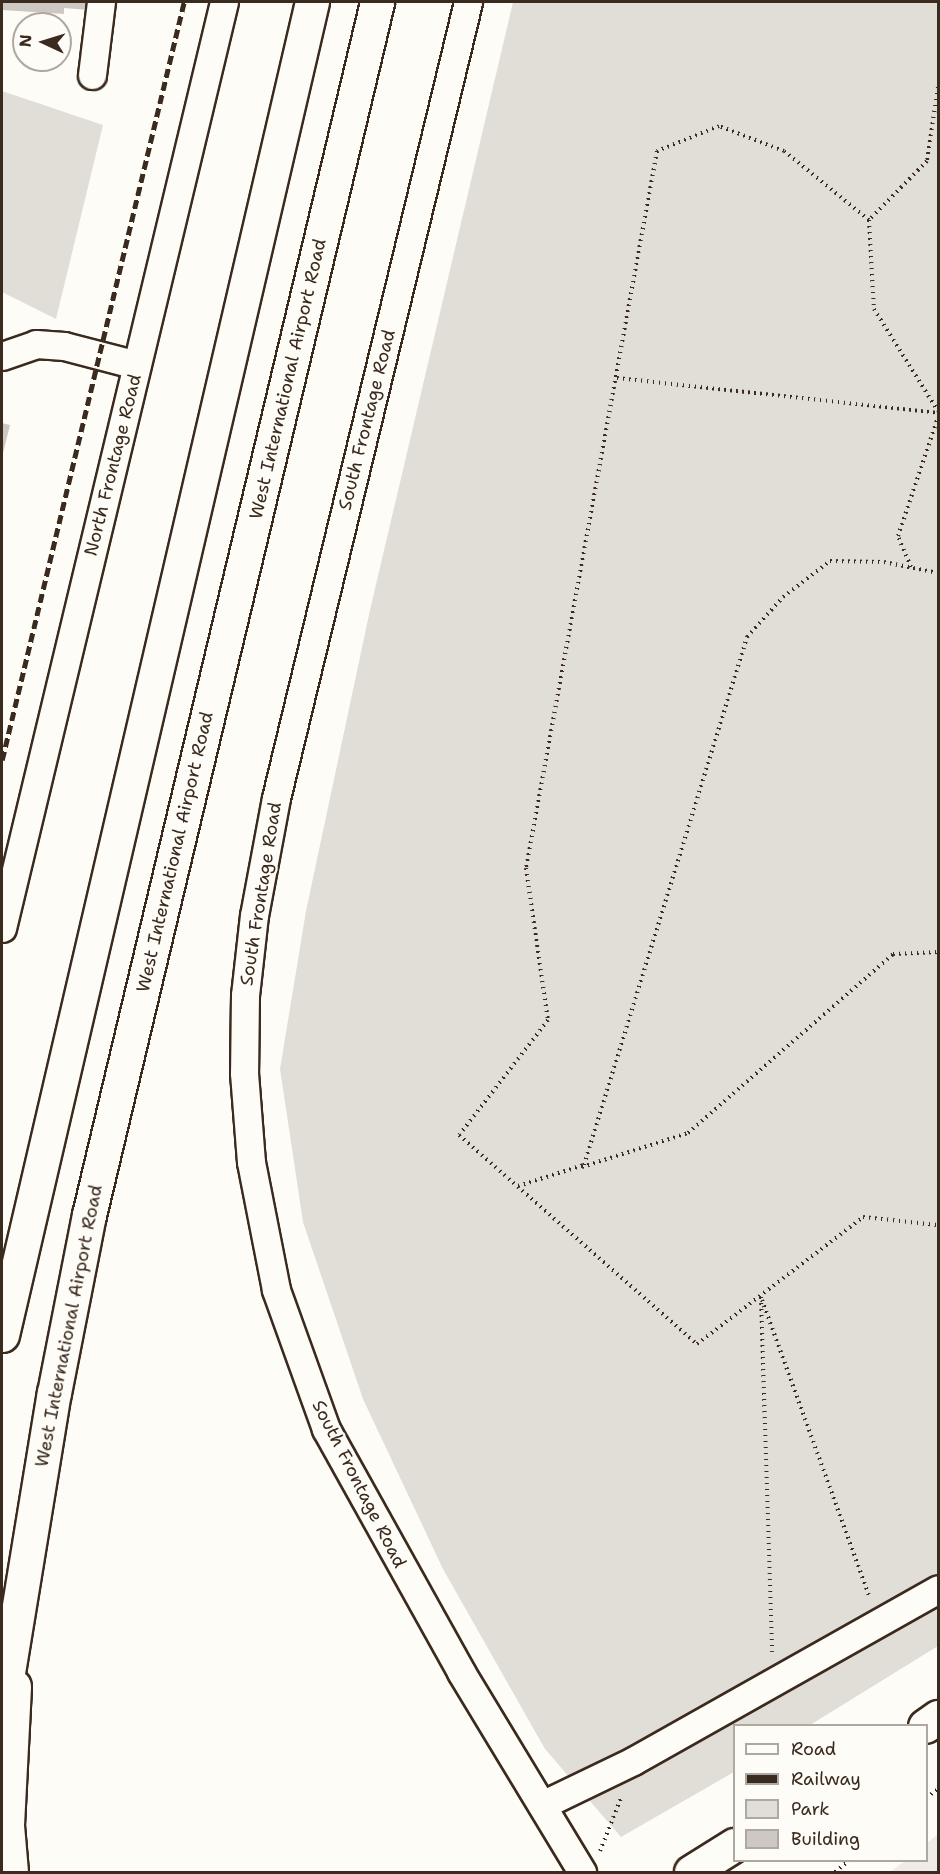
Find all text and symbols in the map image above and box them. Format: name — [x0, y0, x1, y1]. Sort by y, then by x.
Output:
north arrow — [12, 12, 72, 72]
text: N — [15, 34, 36, 48]
street label: West International Airport Road — [245, 237, 331, 521]
street label: South Frontage Road — [334, 327, 400, 513]
street label: North Frontage Road — [80, 372, 146, 558]
street label: West International Airport Road — [132, 710, 218, 994]
street label: South Frontage Road — [236, 801, 286, 987]
street label: West International Airport Road — [31, 1183, 107, 1469]
street label: South Frontage Road — [307, 1397, 411, 1571]
legend — [733, 1724, 928, 1862]
text: Road — [791, 1737, 836, 1761]
text: Railway — [791, 1767, 861, 1791]
text: Park — [791, 1797, 830, 1821]
text: Building — [791, 1827, 860, 1851]

